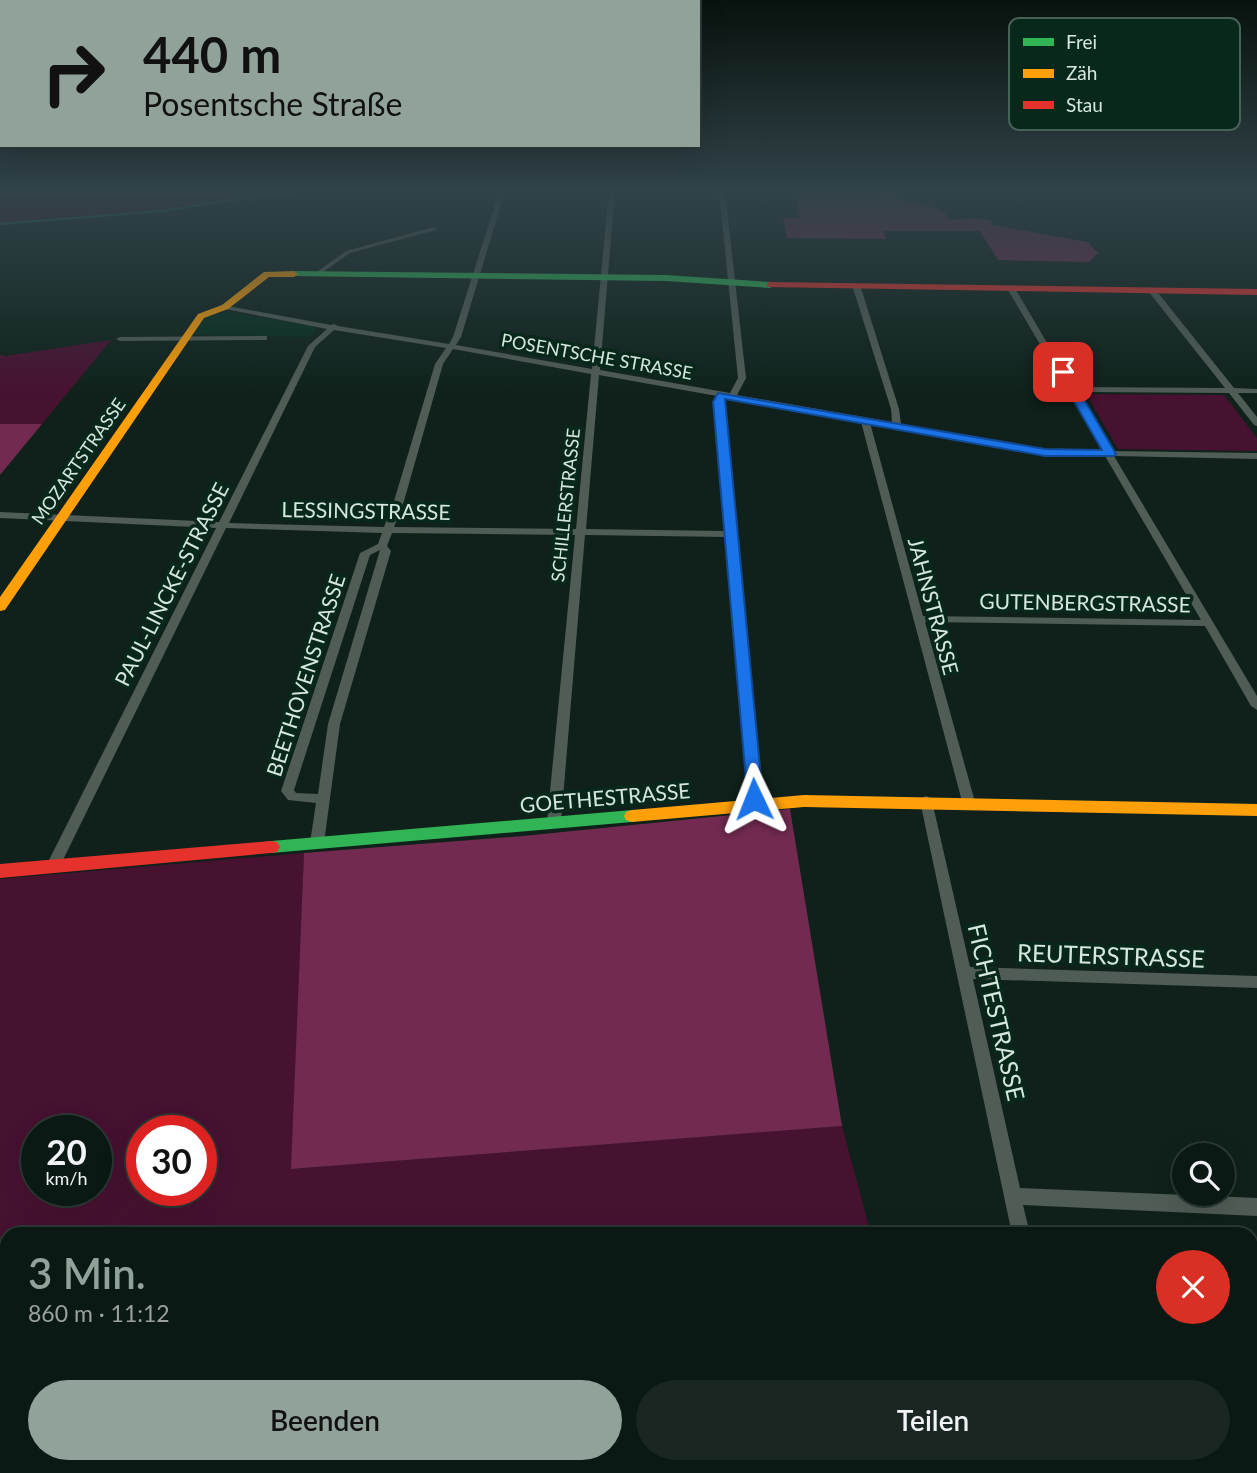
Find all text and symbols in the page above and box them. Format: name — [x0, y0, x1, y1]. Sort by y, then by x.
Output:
legend — [1009, 18, 1240, 130]
text: 440 m — [143, 25, 281, 83]
icon: right — [28, 28, 119, 119]
text: Frei — [1066, 30, 1097, 53]
text: Zäh — [1066, 61, 1097, 84]
text: Posentsche Straße — [143, 84, 402, 123]
text: Stau — [1066, 93, 1103, 116]
street label: POSENTSCHE STRASSE — [500, 328, 694, 384]
pin — [1033, 342, 1093, 402]
icon: arrive — [1044, 353, 1082, 391]
street label: MOZARTSTRASSE — [26, 394, 130, 528]
street label: SCHILLERSTRASSE — [546, 427, 584, 583]
street label: PAUL-LINCKE-STRASSE — [109, 478, 233, 690]
street label: LESSINGSTRASSE — [281, 496, 451, 524]
street label: JAHNSTRASSE — [904, 535, 964, 677]
street label: BEETHOVENSTRASSE — [260, 571, 350, 779]
street label: GUTENBERGSTRASSE — [979, 588, 1191, 616]
position arrow — [717, 762, 791, 836]
street label: GOETHESTRASSE — [519, 777, 691, 817]
street label: FICHTESTRASSE — [963, 921, 1031, 1103]
street label: REUTERSTRASSE — [1017, 937, 1205, 973]
speed limit sign: 30 — [126, 1115, 217, 1206]
text: 20 — [46, 1130, 87, 1172]
map controls — [1172, 1143, 1235, 1206]
button: search — [1172, 1143, 1235, 1206]
text: km/h — [45, 1167, 88, 1189]
text: 3 Min. — [28, 1248, 146, 1298]
button: close — [1156, 1250, 1230, 1324]
text: 860 m · 11:12 — [28, 1299, 170, 1327]
button: Beenden — [28, 1380, 622, 1460]
button: Teilen — [636, 1380, 1230, 1460]

